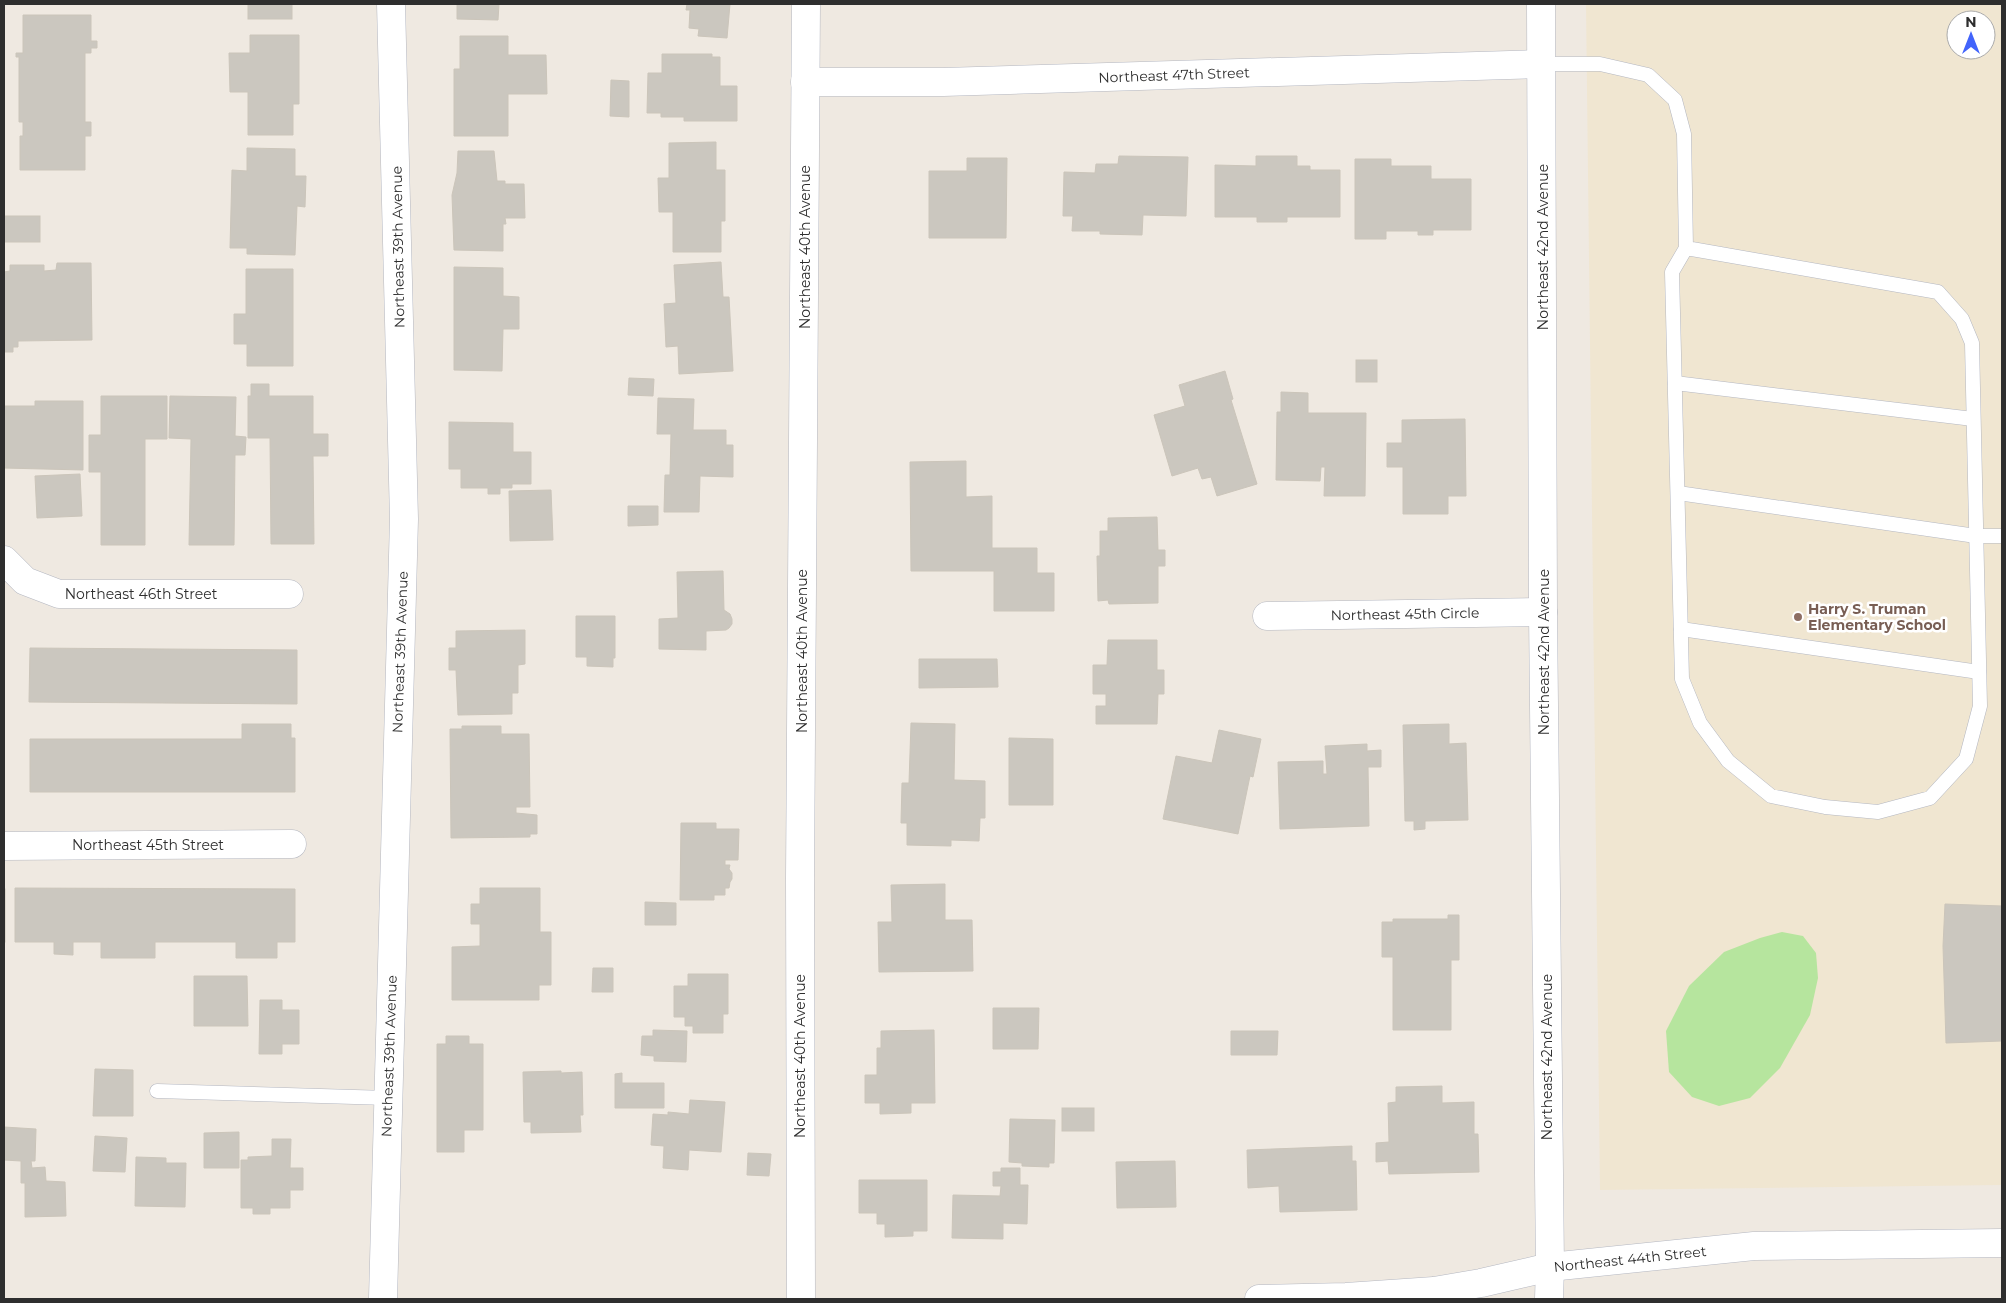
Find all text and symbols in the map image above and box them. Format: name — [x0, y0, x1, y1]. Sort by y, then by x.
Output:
north arrow — [1946, 10, 1996, 60]
text: N — [1965, 13, 1977, 31]
street label: Northeast 47th Street — [1098, 63, 1250, 87]
street label: Northeast 42nd Avenue — [1534, 164, 1552, 330]
street label: Northeast 40th Avenue — [796, 165, 814, 329]
street label: Northeast 39th Avenue — [388, 166, 408, 328]
street label: Northeast 40th Avenue — [793, 569, 811, 733]
street label: Northeast 42nd Avenue — [1535, 569, 1553, 735]
street label: Northeast 39th Avenue — [388, 571, 412, 733]
street label: Northeast 46th Street — [65, 585, 218, 603]
place label: Harry S. Truman Elementary School — [1808, 600, 1946, 634]
street label: Northeast 45th Circle — [1330, 604, 1480, 624]
marker: Harry S. Truman Elementary School — [1792, 611, 1804, 623]
street label: Northeast 45th Street — [72, 836, 224, 854]
street label: Northeast 40th Avenue — [791, 974, 809, 1138]
street label: Northeast 42nd Avenue — [1538, 974, 1556, 1140]
street label: Northeast 39th Avenue — [377, 975, 401, 1137]
street label: Northeast 44th Street — [1553, 1242, 1708, 1276]

